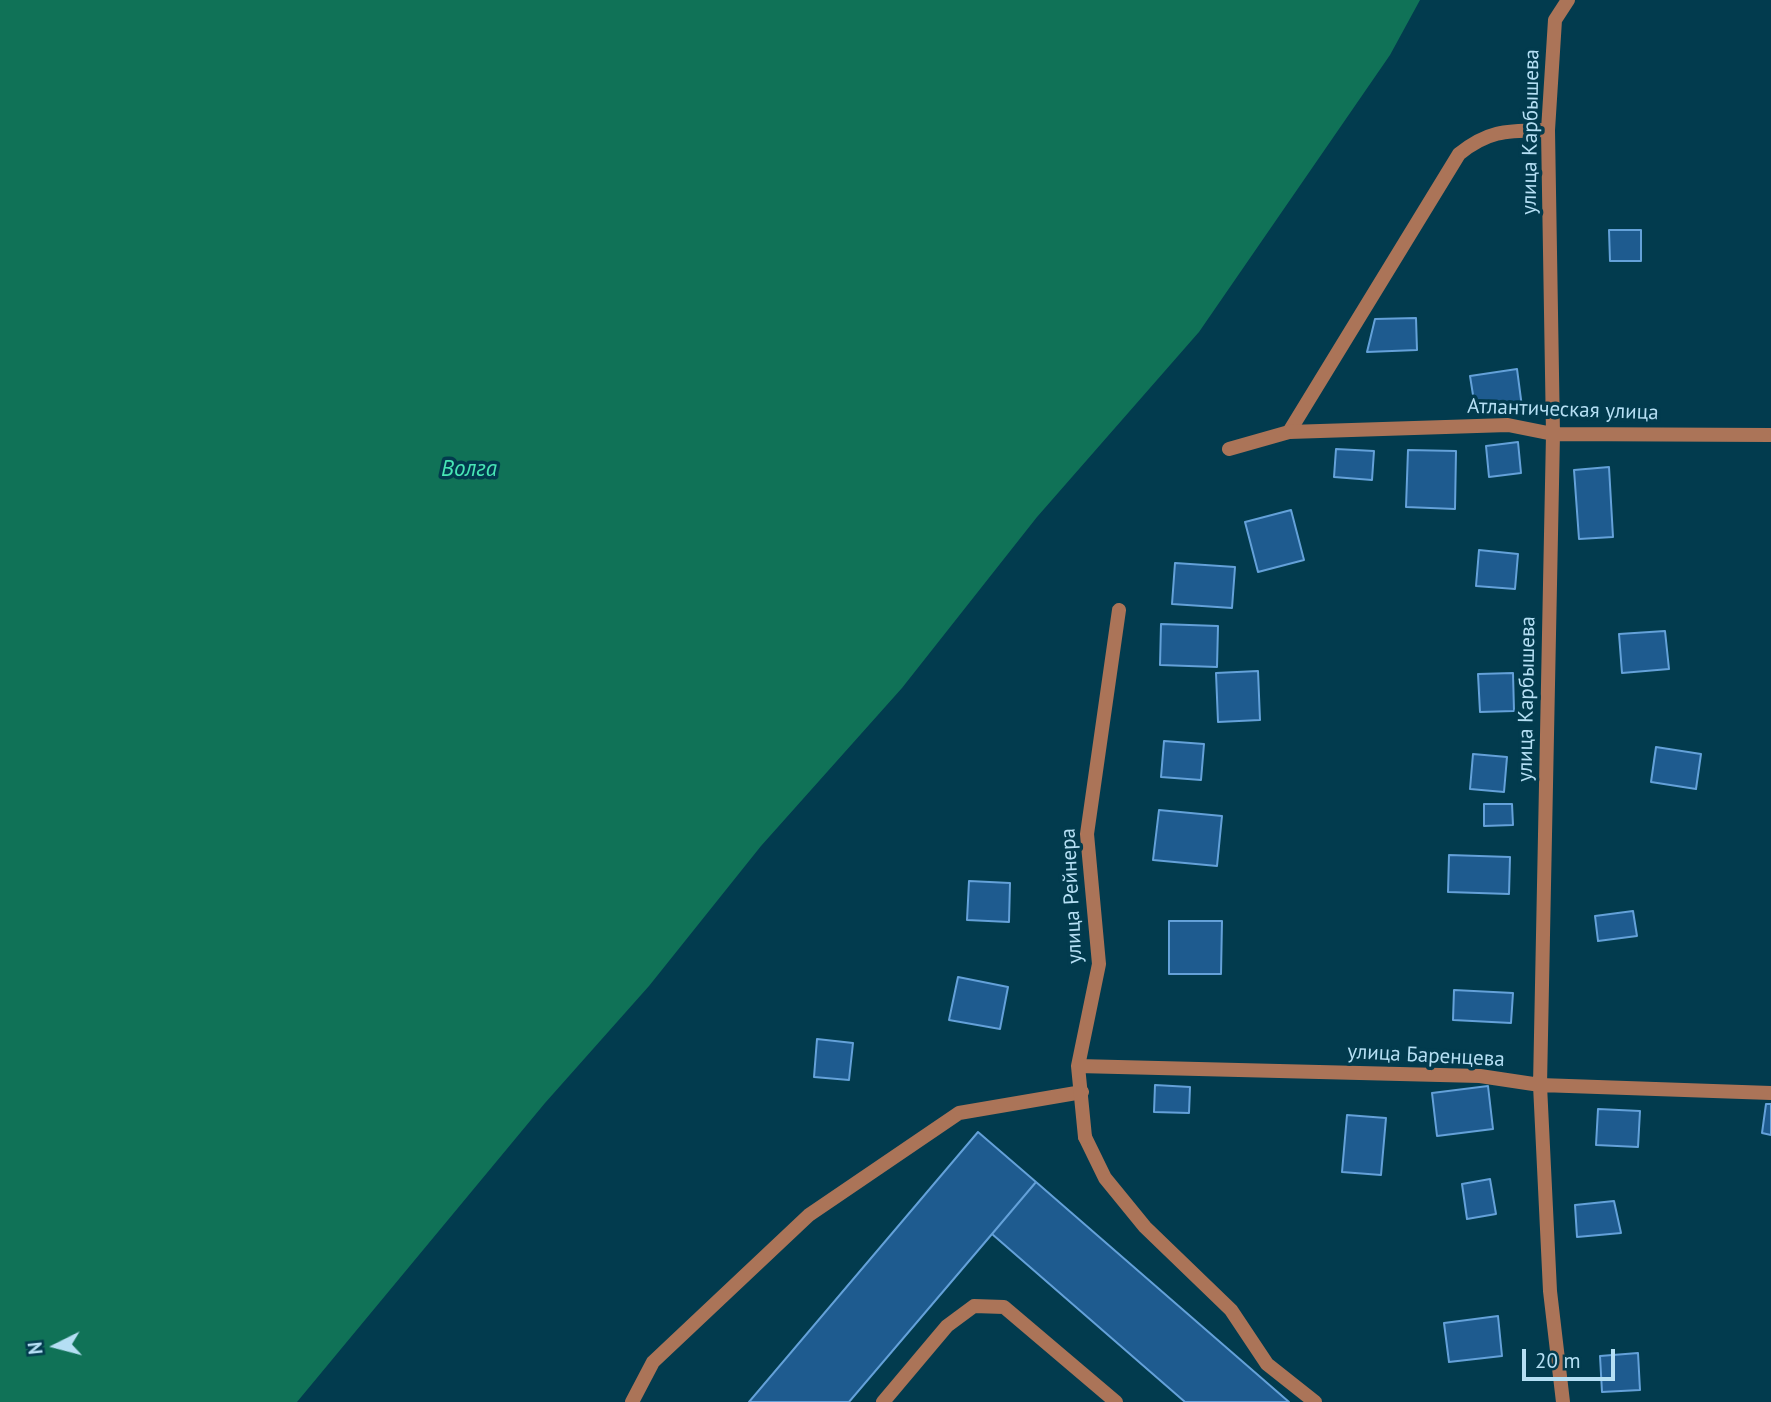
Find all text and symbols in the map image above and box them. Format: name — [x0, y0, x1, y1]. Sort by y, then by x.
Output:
street label: улица Карбышева — [1517, 49, 1545, 215]
street label: Атлантическая улица — [1467, 394, 1659, 426]
water label: Волга — [441, 455, 497, 483]
street label: улица Карбышева — [1513, 616, 1541, 782]
street label: улица Рейнера — [1056, 827, 1088, 965]
street label: улица Баренцева — [1347, 1039, 1505, 1073]
north arrow — [21, 1311, 91, 1381]
scale bar — [1526, 1336, 1619, 1380]
text: N — [23, 1341, 48, 1356]
text: 20 m — [1535, 1347, 1581, 1374]

